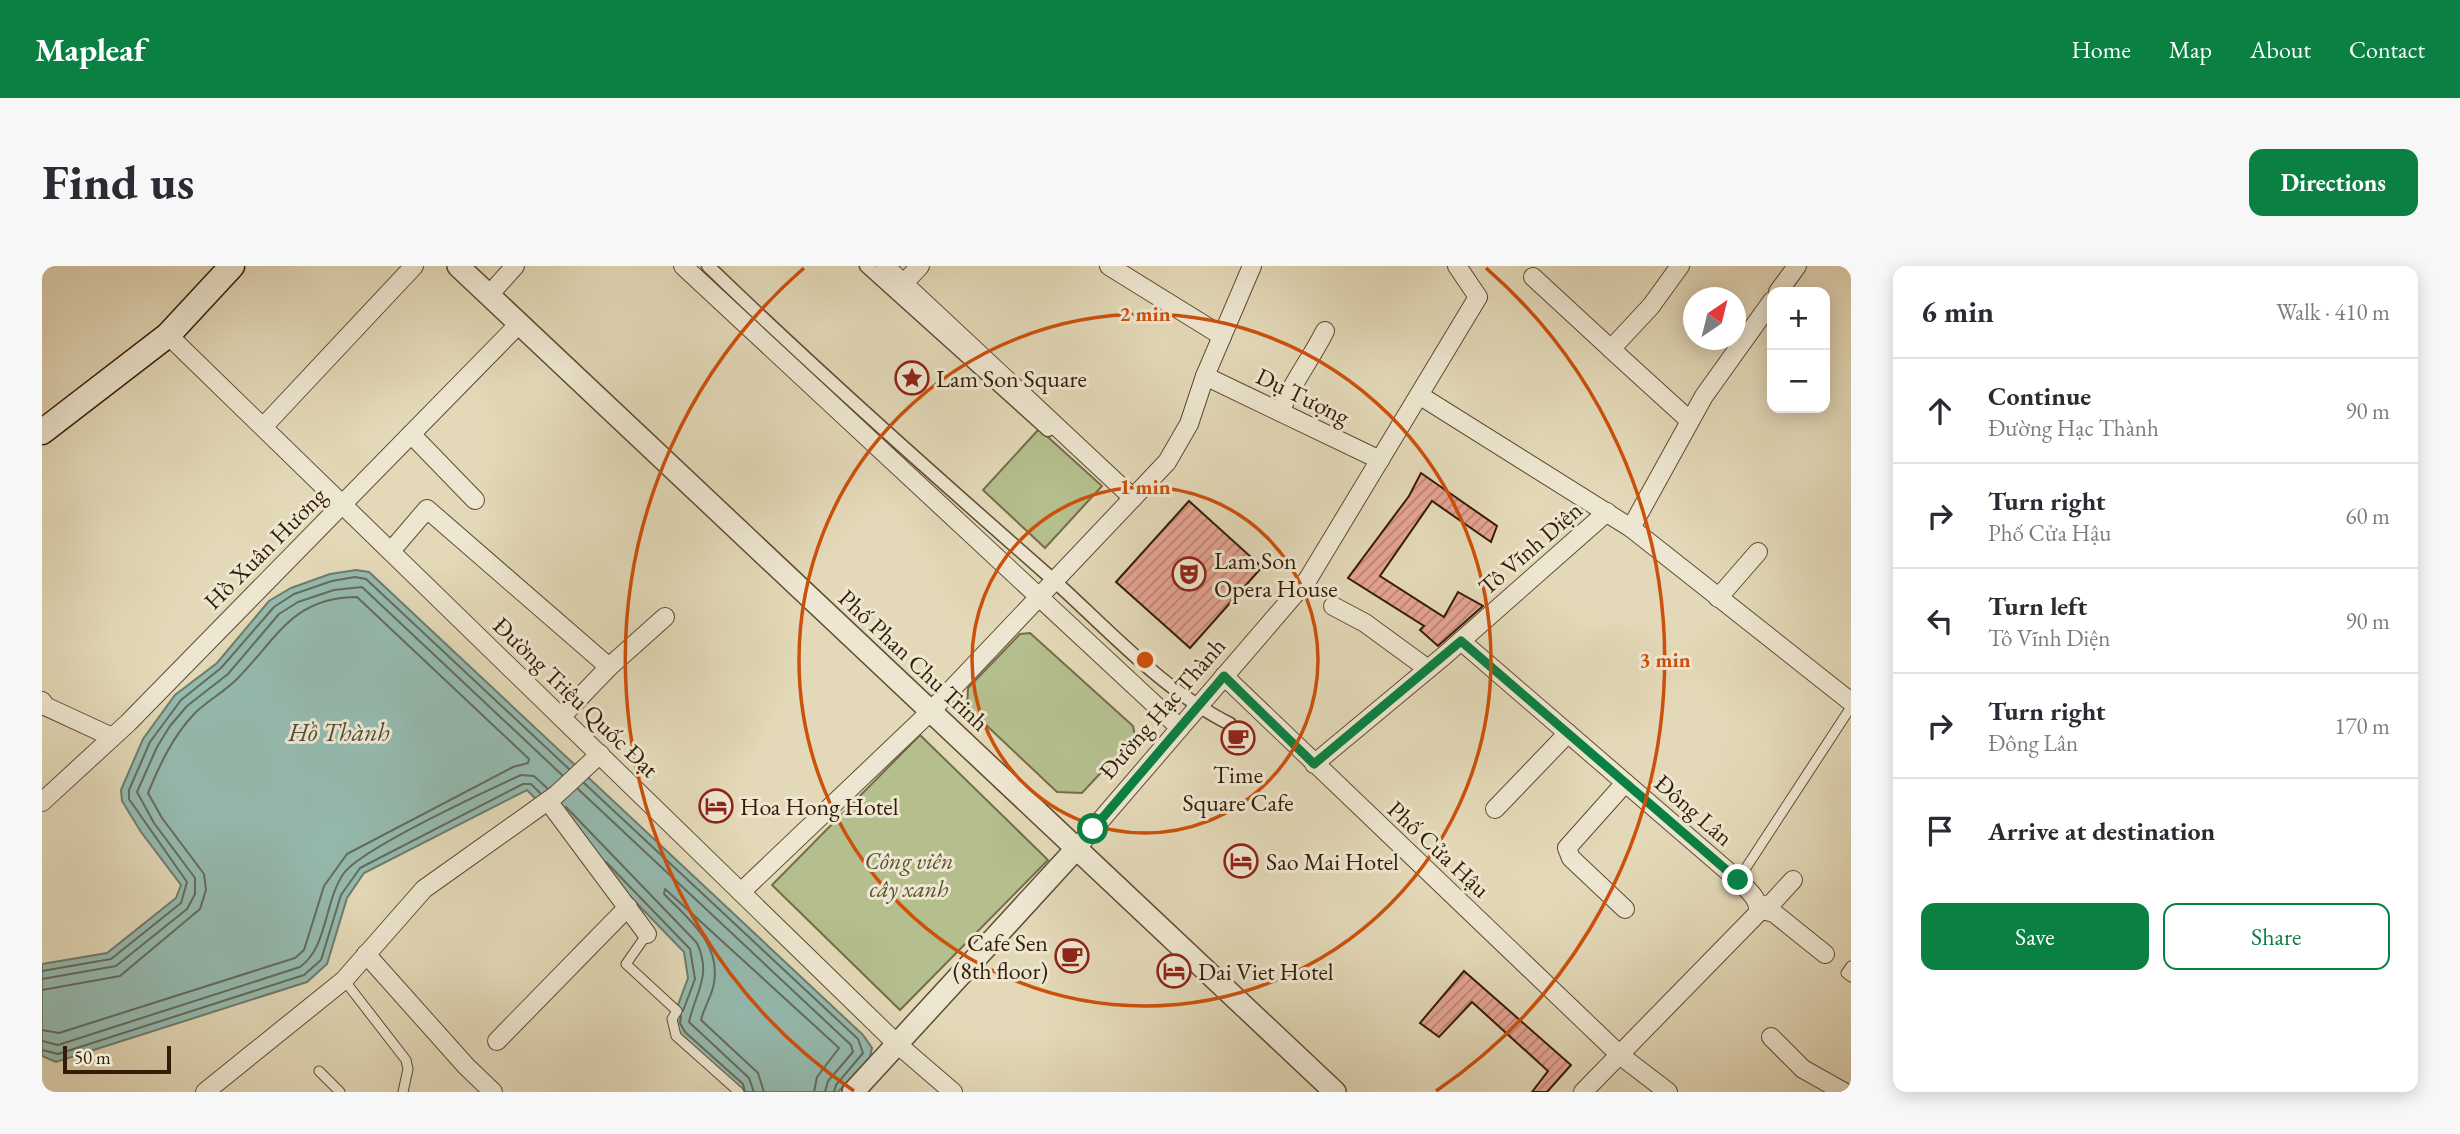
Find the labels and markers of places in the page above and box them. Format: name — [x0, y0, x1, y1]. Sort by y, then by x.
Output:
place icon: Lam Son Square — [893, 359, 931, 397]
place label: Lam Son Square — [936, 363, 1087, 394]
place label: Lam Son Opera House — [1214, 545, 1338, 604]
theatre icon: Lam Son Opera House — [1170, 555, 1208, 593]
centre of rings — [1133, 648, 1157, 672]
cafe icon: Time Square Cafe — [1219, 719, 1257, 757]
place label: Time Square Cafe — [1182, 759, 1294, 818]
hotel icon: Hoa Hong Hotel — [697, 787, 735, 825]
place label: Hoa Hong Hotel — [740, 791, 899, 822]
hotel icon: Sao Mai Hotel — [1222, 842, 1260, 880]
place label: Sao Mai Hotel — [1266, 846, 1399, 877]
place label: Cafe Sen (8th floor) — [953, 927, 1048, 986]
cafe icon: Cafe Sen (8th floor) — [1053, 937, 1091, 975]
hotel icon: Dai Viet Hotel — [1155, 952, 1193, 990]
place label: Dai Viet Hotel — [1198, 956, 1334, 987]

